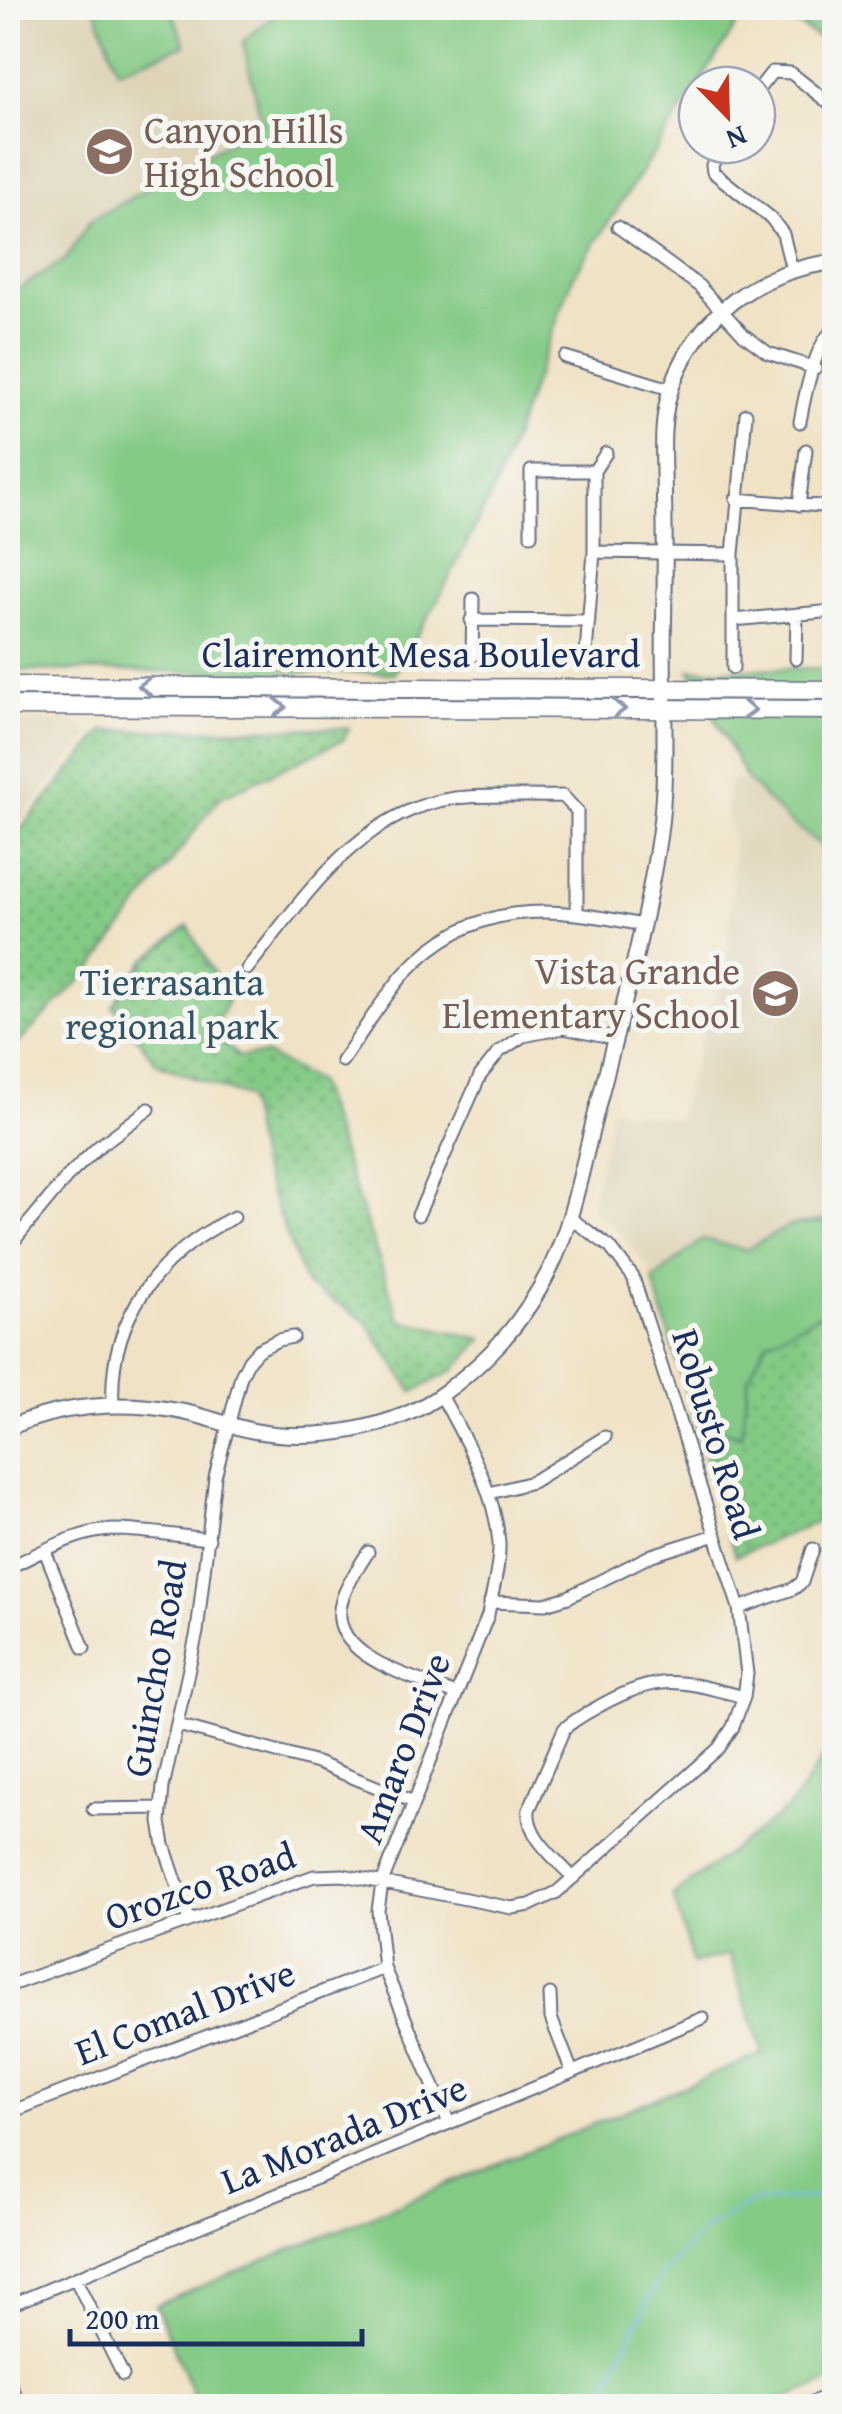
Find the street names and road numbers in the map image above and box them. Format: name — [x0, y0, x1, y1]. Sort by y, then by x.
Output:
street label: Clairemont Mesa Boulevard — [202, 625, 641, 681]
street label: Robusto Road — [658, 1322, 776, 1546]
street label: Guincho Road — [107, 1554, 201, 1781]
street label: Amaro Drive — [340, 1644, 464, 1851]
street label: Orozco Road — [97, 1826, 303, 1944]
street label: El Comal Drive — [66, 1943, 303, 2079]
street label: La Morada Drive — [212, 2058, 475, 2208]

